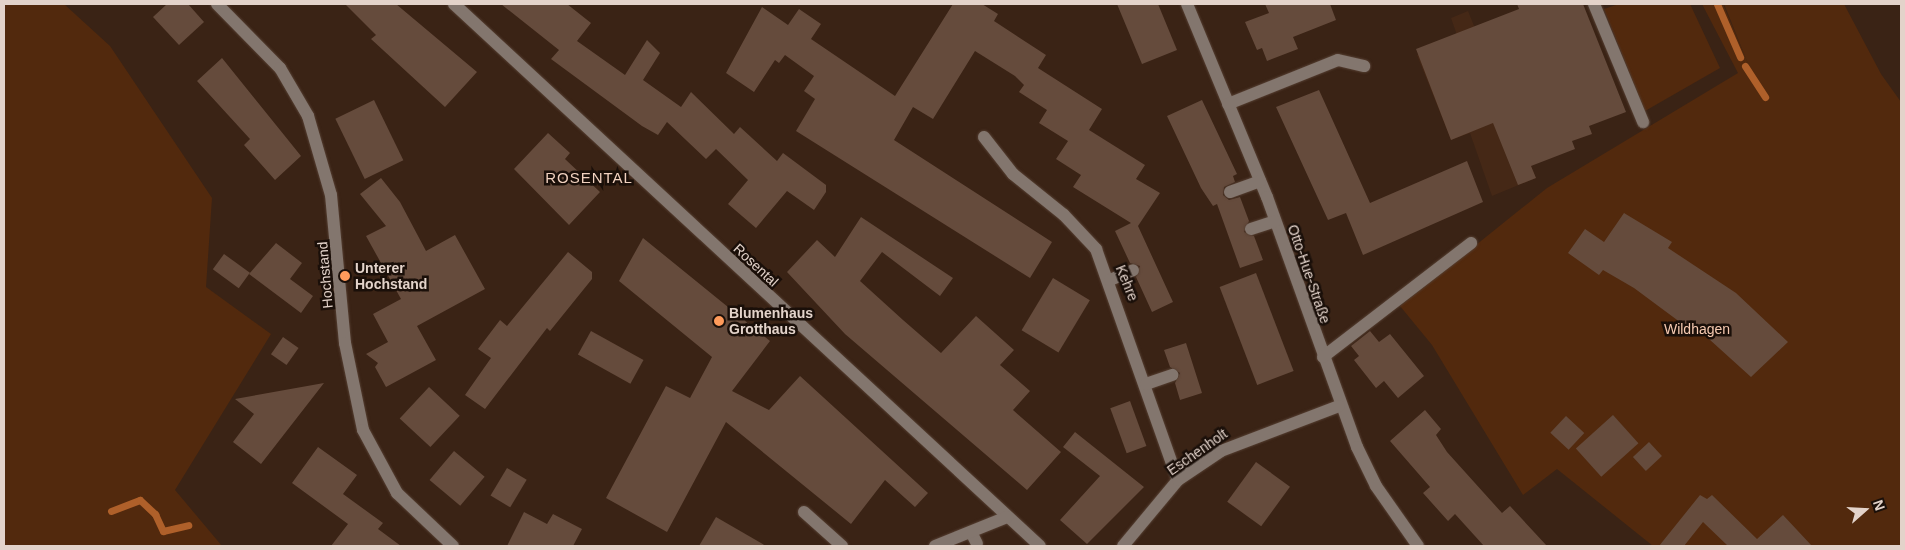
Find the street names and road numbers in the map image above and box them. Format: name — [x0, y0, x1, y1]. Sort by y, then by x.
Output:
street label: Otto-Hue-Straße — [1284, 222, 1334, 326]
street label: Rosental — [730, 240, 782, 290]
street label: Hochstand — [314, 241, 336, 309]
street label: Kehre — [1112, 263, 1142, 303]
street label: Eschenholt — [1164, 425, 1230, 479]

